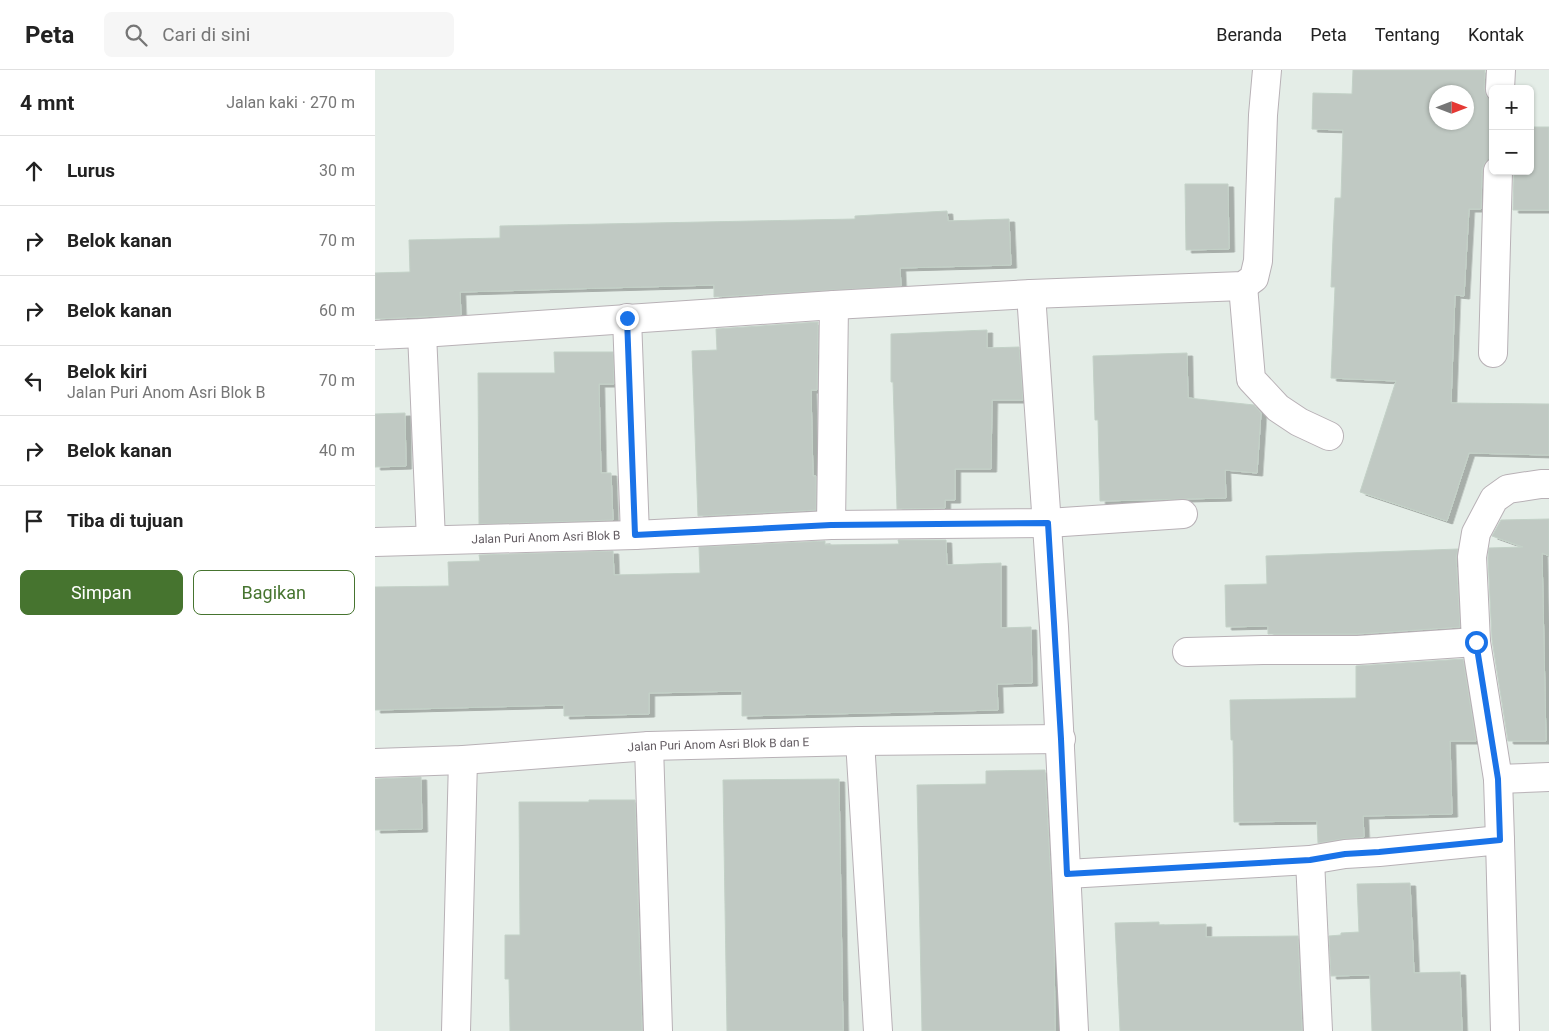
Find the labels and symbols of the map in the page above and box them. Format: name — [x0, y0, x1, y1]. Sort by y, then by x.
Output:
north arrow — [1429, 85, 1474, 130]
route end — [616, 307, 639, 330]
street label: Jalan Puri Anom Asri Blok B — [471, 528, 621, 546]
route start — [1465, 631, 1488, 654]
street label: Jalan Puri Anom Asri Blok B dan E — [627, 735, 810, 755]

